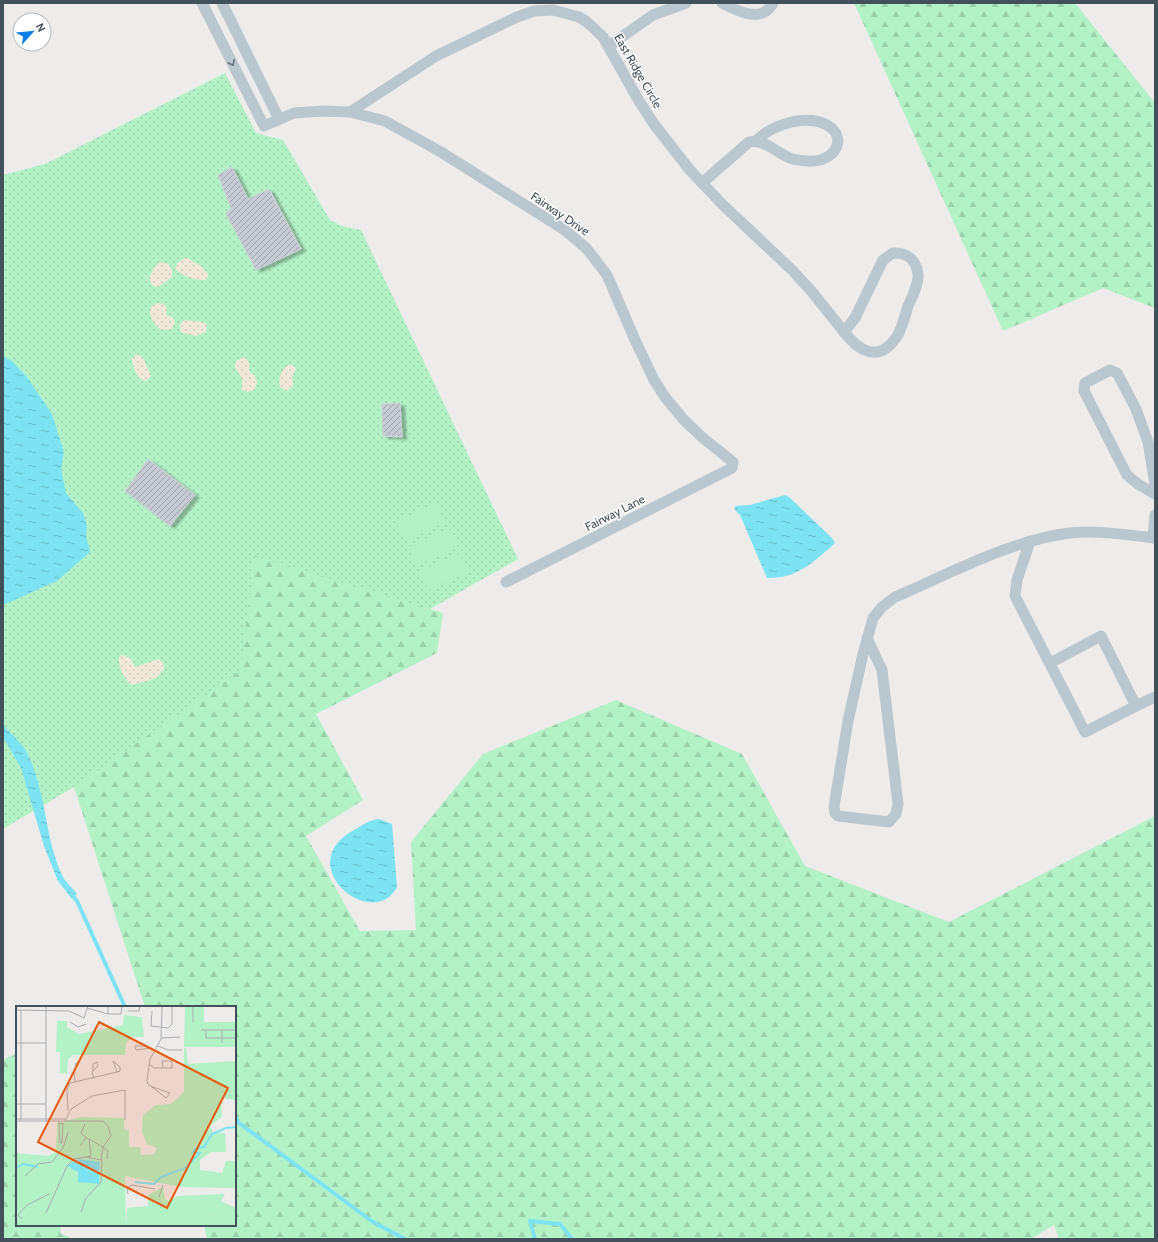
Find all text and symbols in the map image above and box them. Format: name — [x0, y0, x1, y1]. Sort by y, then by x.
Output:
north arrow — [12, 12, 52, 52]
text: N — [33, 21, 49, 34]
street label: East Ridge Circle — [611, 31, 666, 111]
one-way arrow — [227, 59, 235, 66]
street label: Fairway Drive — [528, 188, 592, 239]
street label: Fairway Lane — [582, 491, 647, 534]
inset map — [16, 1006, 236, 1226]

